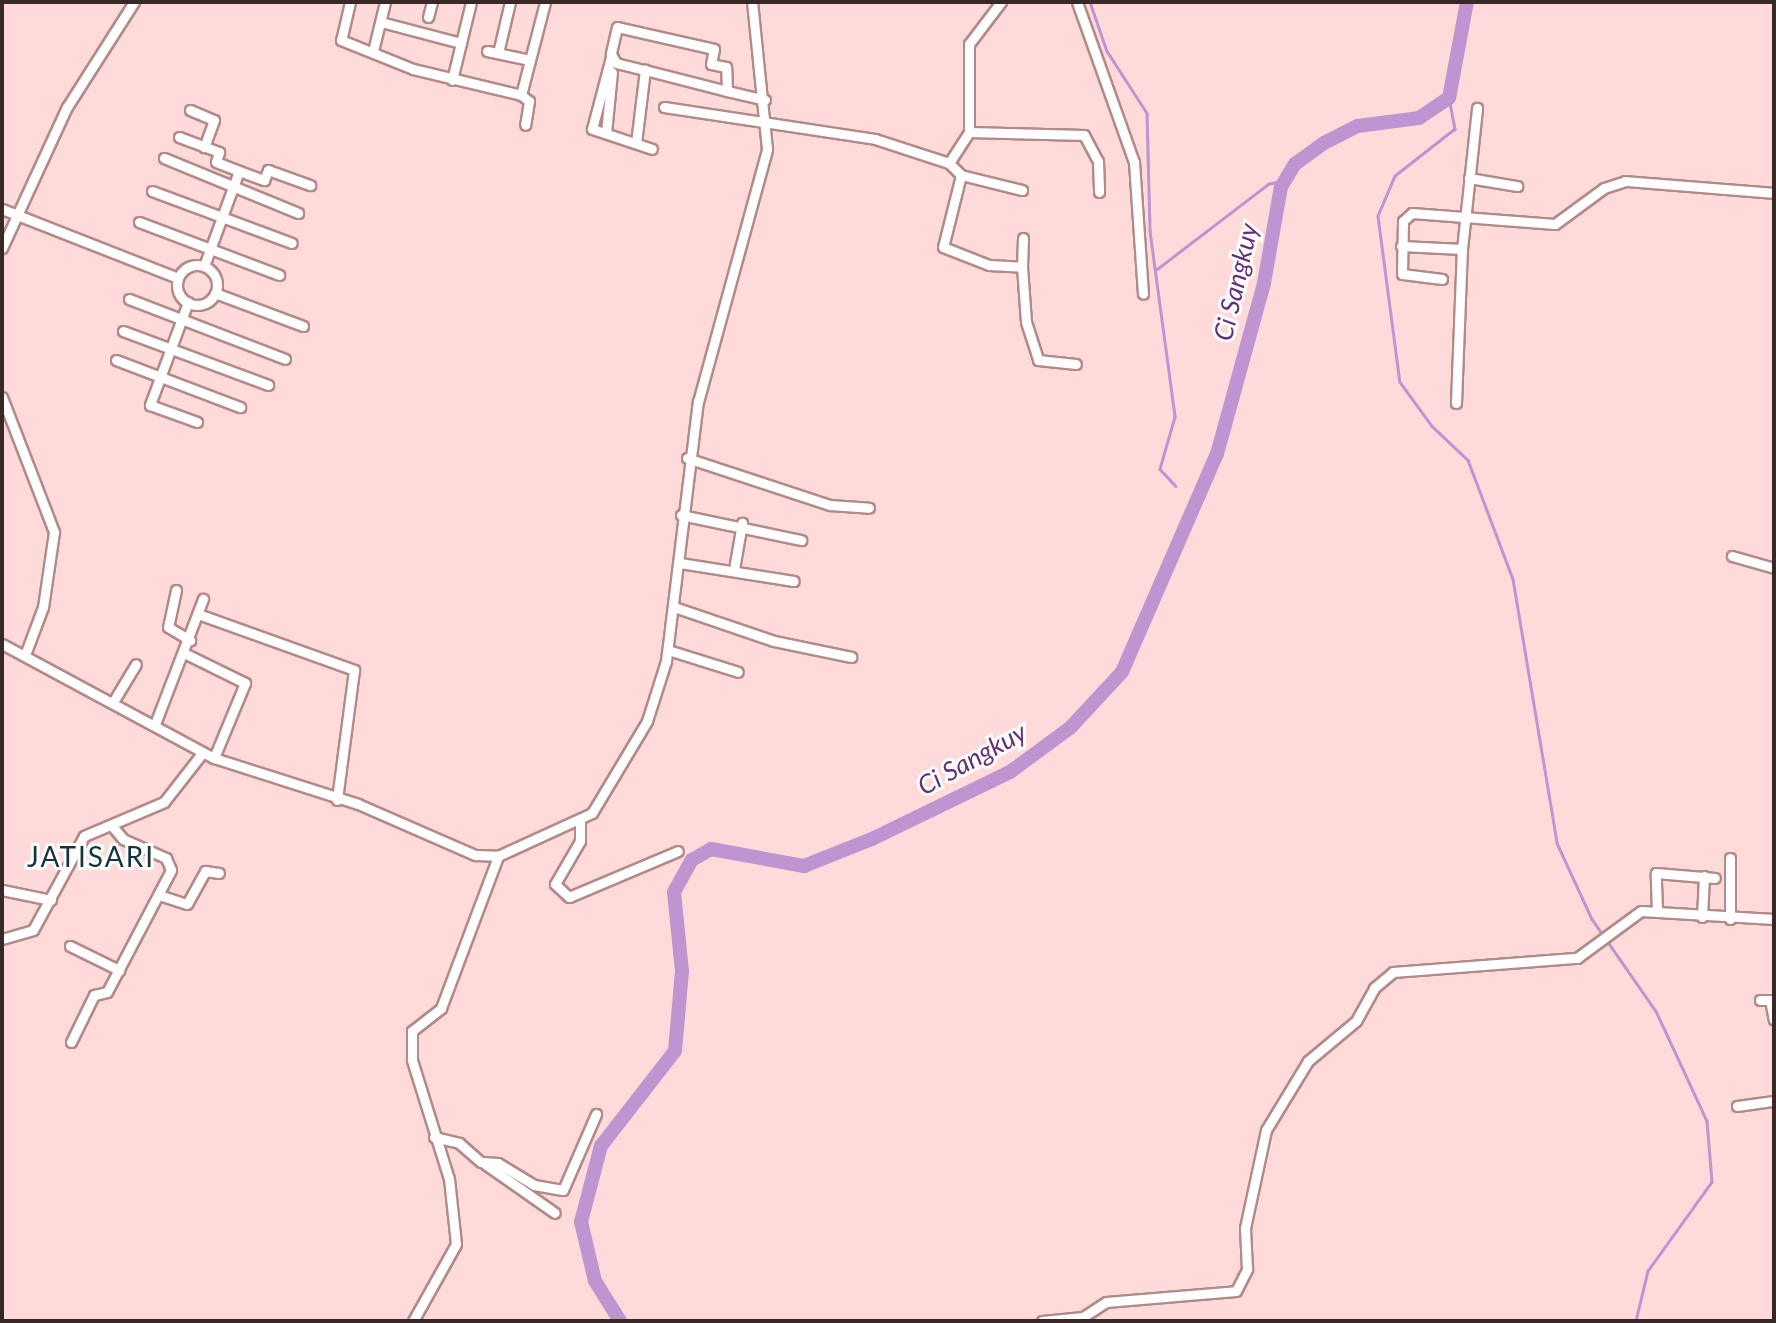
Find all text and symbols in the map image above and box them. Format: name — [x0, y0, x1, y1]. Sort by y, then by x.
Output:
water label: Ci Sangkuy — [1207, 220, 1265, 344]
water label: Ci Sangkuy — [912, 716, 1032, 802]
district label: JATISARI — [28, 839, 154, 873]

